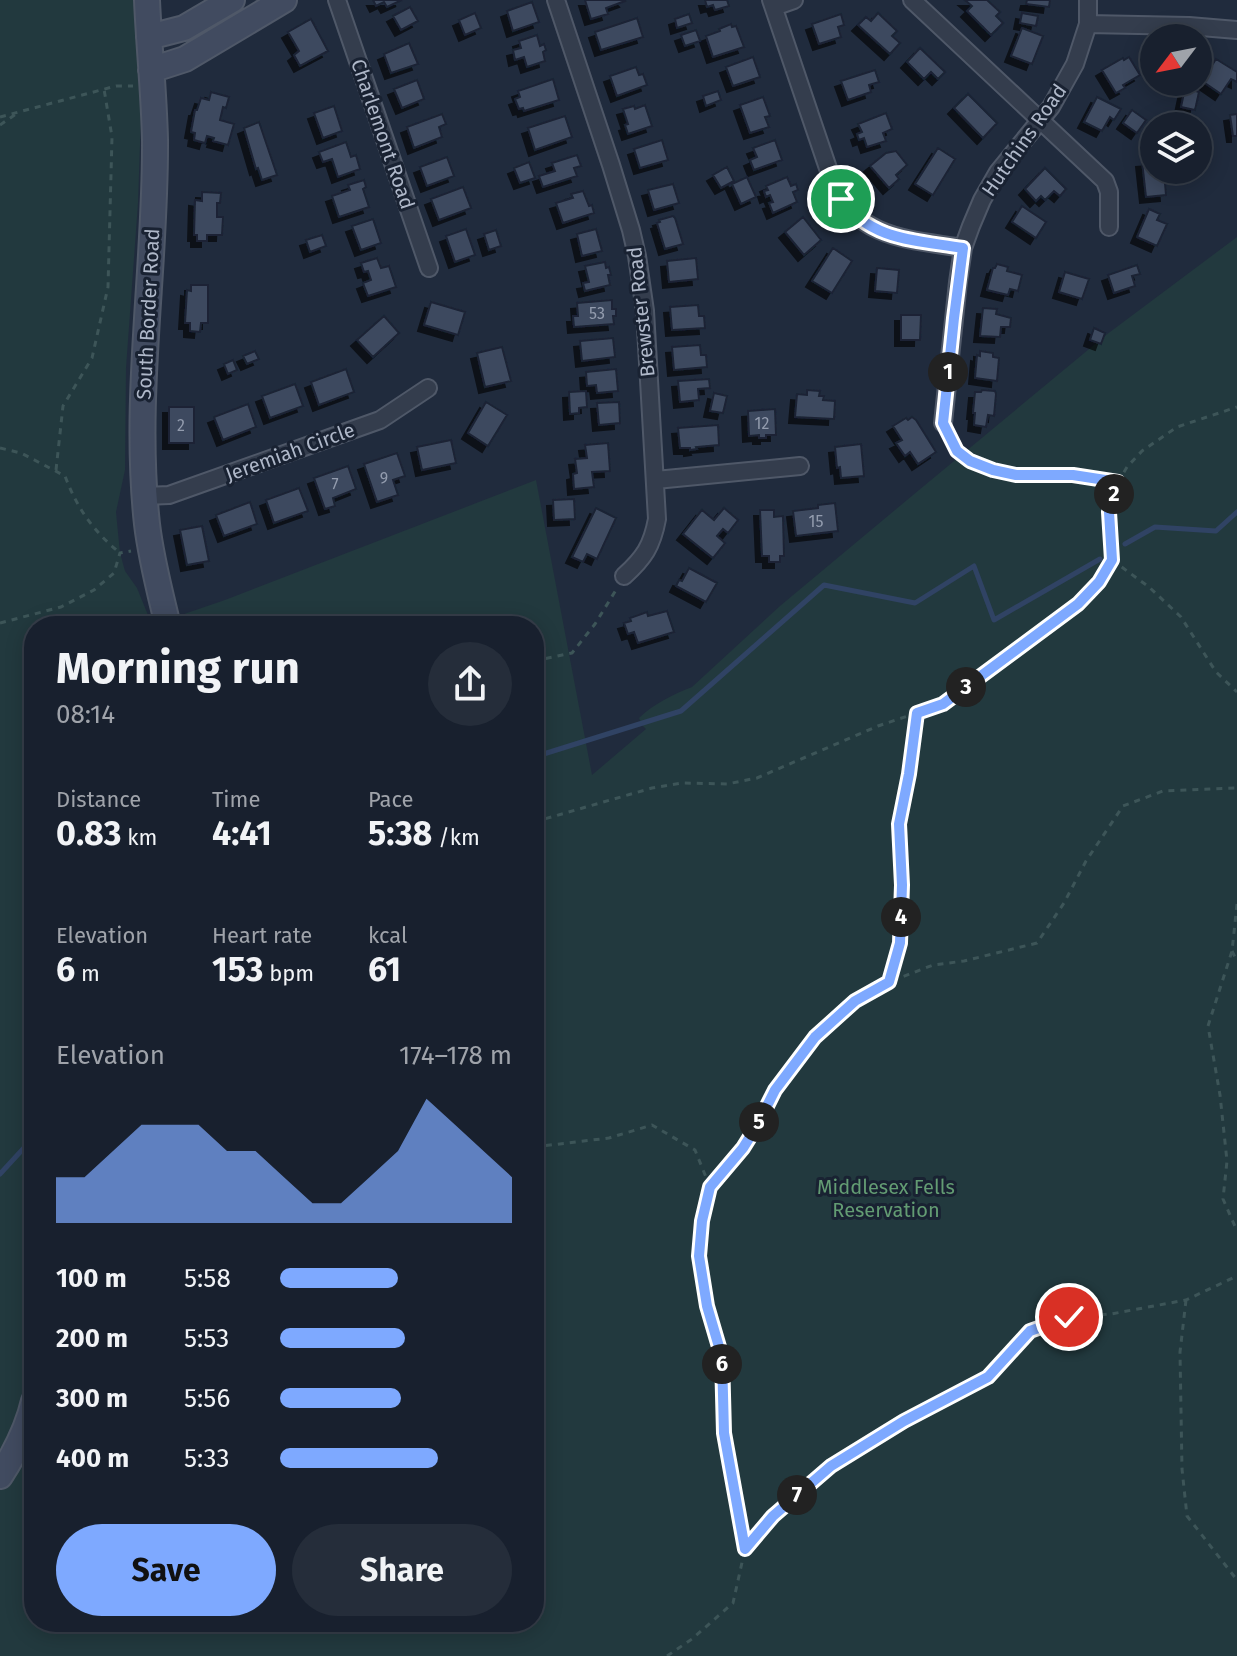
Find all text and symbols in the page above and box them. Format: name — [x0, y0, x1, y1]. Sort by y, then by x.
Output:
north arrow — [1140, 24, 1212, 96]
map controls — [1140, 24, 1212, 184]
street label: Charlemont Road — [346, 56, 420, 212]
street label: Hutchins Road — [976, 79, 1072, 201]
button: layers — [1140, 112, 1212, 184]
pin — [807, 165, 875, 233]
icon: arrive — [819, 177, 863, 221]
street label: South Border Road — [132, 228, 164, 400]
street label: Brewster Road — [622, 246, 660, 378]
house number: 53 — [589, 304, 605, 323]
pin: 1 — [928, 352, 968, 392]
text: 1 — [943, 358, 953, 385]
house number: 12 — [755, 414, 769, 433]
house number: 2 — [177, 416, 185, 435]
street label: Jeremiah Circle — [222, 417, 358, 487]
house number: 9 — [380, 469, 388, 488]
pin: 2 — [1094, 474, 1134, 514]
house number: 7 — [331, 475, 339, 494]
text: 2 — [1108, 480, 1120, 507]
house number: 15 — [809, 512, 823, 531]
text: Morning run — [56, 642, 300, 695]
button: share — [428, 642, 512, 726]
pin: 3 — [946, 667, 986, 707]
text: 3 — [960, 673, 972, 700]
text: 08:14 — [56, 699, 115, 730]
text: Distance — [56, 786, 141, 813]
text: Time — [212, 786, 260, 813]
text: Pace — [368, 786, 414, 813]
text: 0.83 — [56, 813, 121, 854]
text: 4:41 — [212, 813, 272, 854]
text: 5:38 — [368, 813, 432, 854]
text: km — [121, 824, 157, 851]
text: /km — [432, 824, 480, 851]
pin: 4 — [881, 897, 921, 937]
text: 4 — [895, 903, 907, 930]
text: Elevation — [56, 922, 148, 949]
text: Heart rate — [212, 922, 312, 949]
text: kcal — [368, 922, 408, 949]
text: 6 — [56, 949, 75, 990]
text: 153 — [212, 949, 263, 990]
text: 61 — [368, 949, 401, 990]
text: m — [75, 960, 100, 987]
text: bpm — [263, 960, 314, 987]
text: Elevation — [56, 1040, 165, 1071]
text: 174–178 m — [399, 1040, 512, 1071]
pin: 5 — [739, 1102, 779, 1142]
text: 5 — [753, 1108, 765, 1135]
park label: Middlesex Fells Reservation — [817, 1175, 955, 1222]
text: 100 m — [56, 1263, 127, 1294]
text: 5:58 — [184, 1263, 231, 1294]
pin — [1035, 1283, 1103, 1351]
icon: check — [1047, 1295, 1091, 1339]
text: 200 m — [56, 1323, 128, 1354]
text: 5:53 — [184, 1323, 229, 1354]
pin: 6 — [702, 1344, 742, 1384]
text: 6 — [716, 1350, 728, 1377]
text: 300 m — [56, 1383, 128, 1414]
text: 5:56 — [184, 1383, 230, 1414]
text: 400 m — [56, 1443, 129, 1474]
text: 5:33 — [184, 1443, 229, 1474]
pin: 7 — [777, 1475, 817, 1515]
text: 7 — [792, 1481, 802, 1508]
button: Save — [56, 1524, 276, 1616]
button: Share — [292, 1524, 512, 1616]

